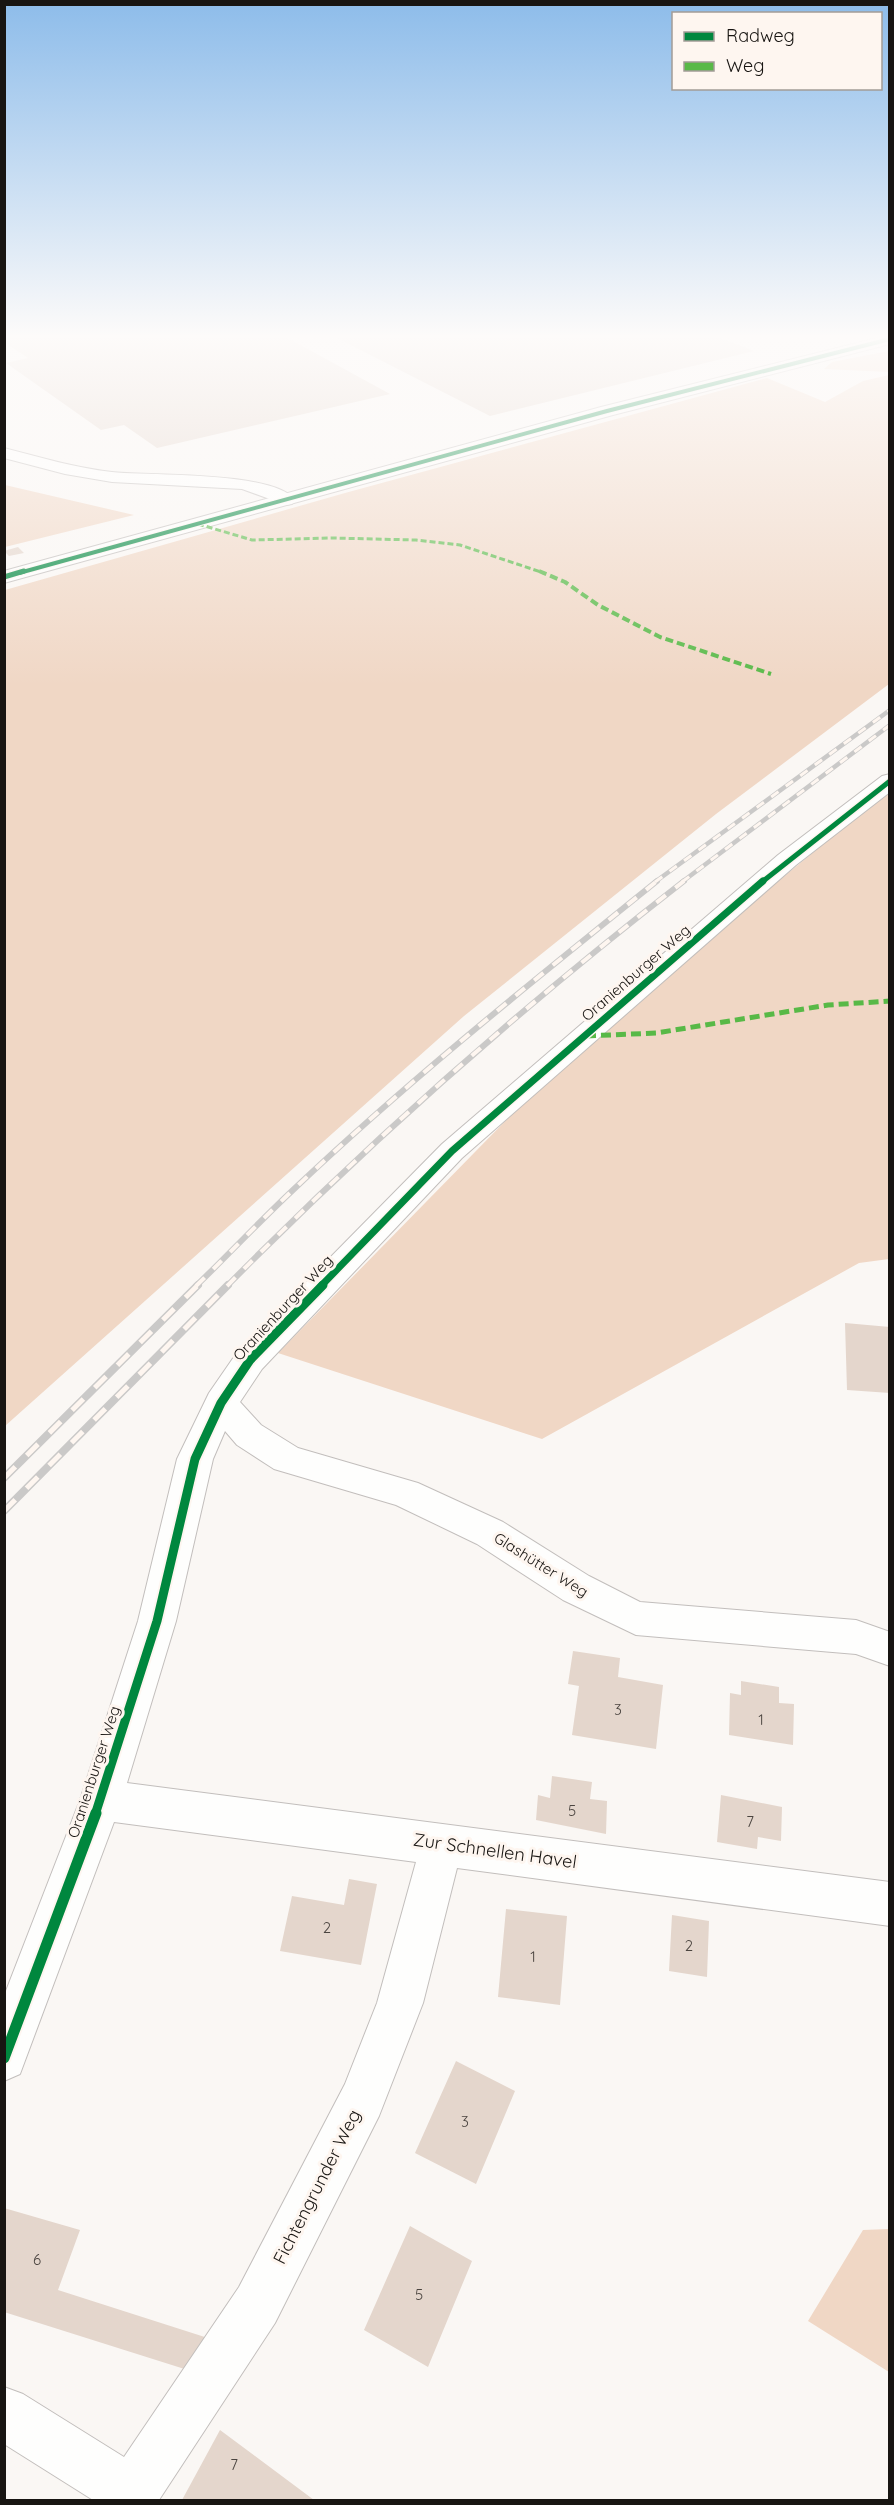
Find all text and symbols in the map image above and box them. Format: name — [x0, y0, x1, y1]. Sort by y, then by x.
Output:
legend — [672, 12, 882, 90]
text: Radweg — [726, 24, 795, 47]
text: Weg — [726, 54, 764, 77]
street label: Oranienburger Weg — [577, 920, 694, 1025]
street label: Oranienburger Weg — [229, 1251, 337, 1365]
street label: Glashütter Weg — [491, 1528, 592, 1601]
house number: 3 — [614, 1700, 622, 1719]
street label: Oranienburger Weg — [63, 1703, 124, 1840]
house number: 1 — [758, 1710, 764, 1729]
house number: 5 — [568, 1801, 576, 1820]
house number: 7 — [746, 1812, 754, 1831]
street label: Zur Schnellen Havel — [412, 1828, 578, 1873]
house number: 2 — [323, 1918, 331, 1937]
house number: 2 — [685, 1936, 693, 1955]
house number: 1 — [530, 1947, 536, 1966]
street label: Fichtengrunder Weg — [268, 2106, 365, 2268]
house number: 3 — [461, 2112, 469, 2131]
house number: 6 — [33, 2250, 41, 2269]
house number: 5 — [415, 2285, 423, 2304]
house number: 7 — [230, 2455, 238, 2474]

